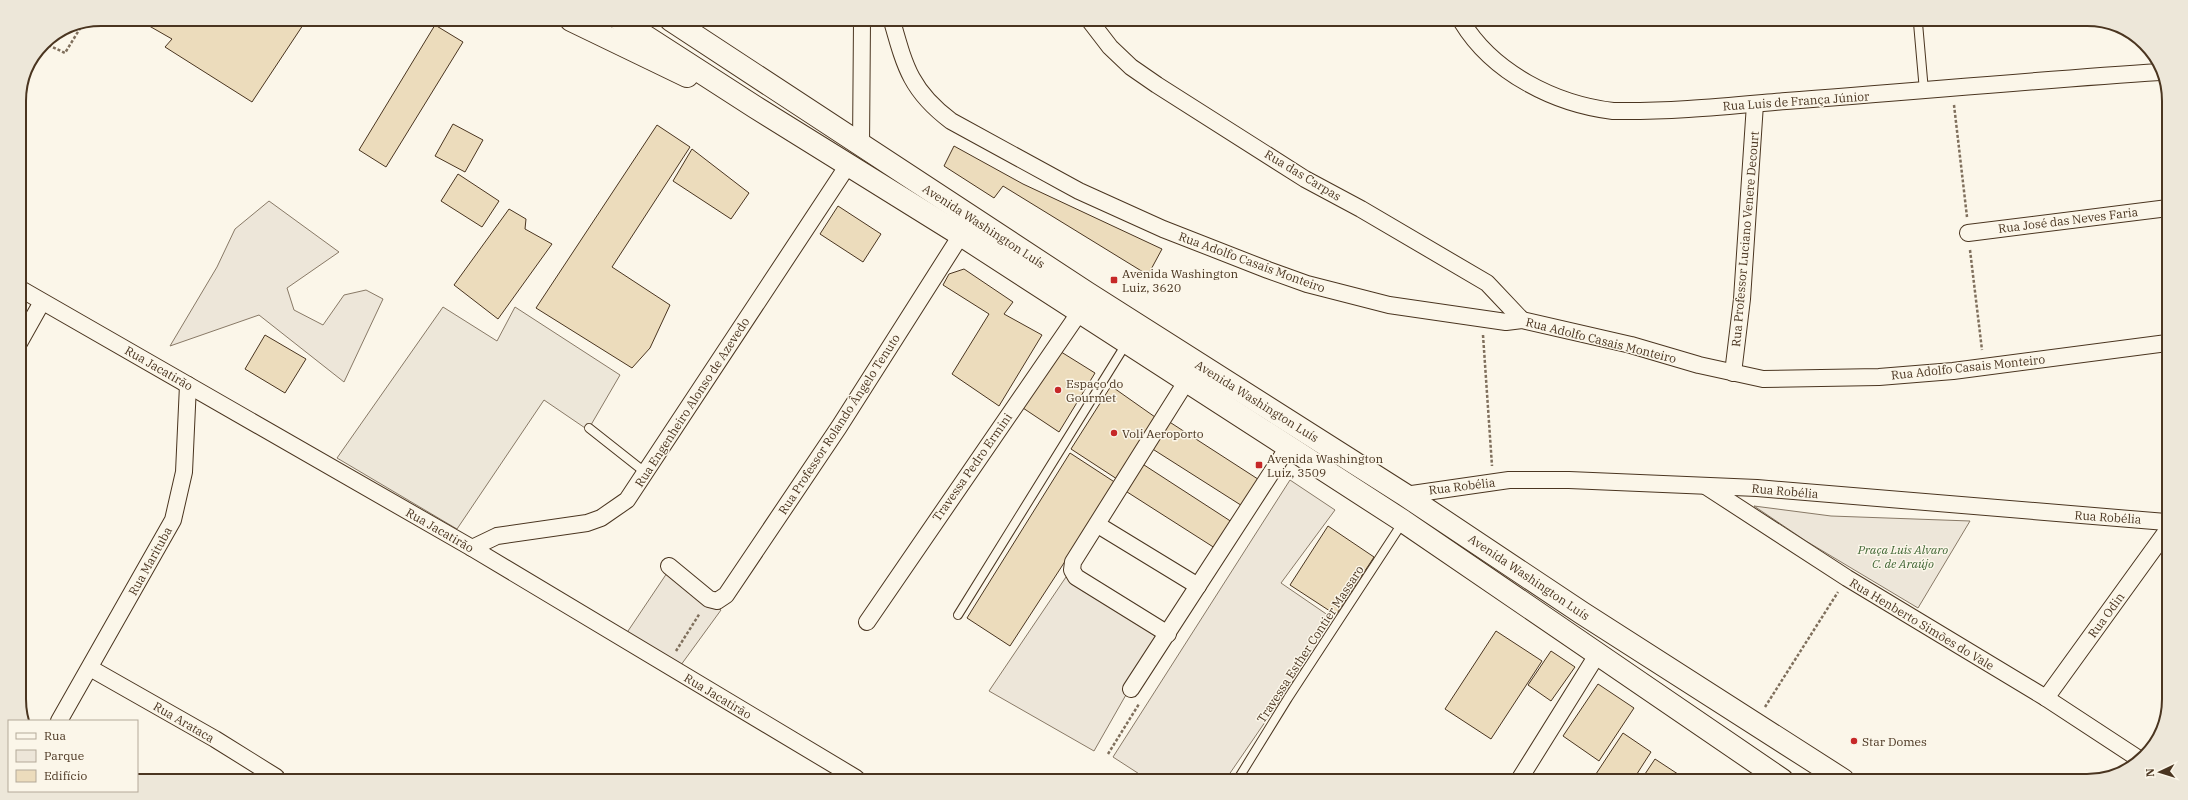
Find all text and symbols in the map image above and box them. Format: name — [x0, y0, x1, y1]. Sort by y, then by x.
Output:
street label: Rua Luis de França Júnior — [1722, 88, 1870, 114]
street label: Rua Professor Luciano Venere Decourt — [1728, 130, 1762, 348]
street label: Rua das Carpas — [1262, 146, 1344, 204]
street label: Avenida Washington Luís — [920, 181, 1048, 271]
street label: Rua José das Neves Faria — [1997, 204, 2139, 236]
street label: Rua Adolfo Casais Monteiro — [1177, 229, 1327, 296]
place label: Avenida Washington Luiz, 3620 — [1122, 266, 1239, 295]
marker: Avenida Washington Luiz, 3620 — [1109, 275, 1119, 285]
street label: Rua Engenheiro Alonso de Azevedo — [632, 314, 753, 490]
street label: Rua Adolfo Casais Monteiro — [1524, 314, 1678, 366]
street label: Rua Professor Rolando Ângelo Tenuto — [775, 331, 903, 517]
street label: Rua Jacatirão — [122, 343, 196, 394]
street label: Rua Adolfo Casais Monteiro — [1890, 351, 2046, 383]
street label: Avenida Washington Luís — [1192, 357, 1322, 445]
place label: Espaço do Gourmet — [1066, 376, 1123, 405]
marker: Espaço do Gourmet — [1053, 385, 1063, 395]
street label: Travessa Pedro Ermini — [929, 410, 1015, 524]
place label: Voli Aeroporto — [1122, 426, 1204, 441]
marker: Voli Aeroporto — [1109, 428, 1119, 438]
place label: Avenida Washington Luiz, 3509 — [1267, 451, 1384, 480]
marker: Avenida Washington Luiz, 3509 — [1254, 460, 1264, 470]
street label: Rua Robélia — [1428, 474, 1497, 498]
street label: Rua Robélia — [1751, 481, 1820, 501]
street label: Rua Jacatirão — [403, 505, 477, 556]
street label: Rua Robélia — [2074, 507, 2142, 527]
street label: Rua Marituba — [125, 524, 175, 598]
street label: Avenida Washington Luís — [1466, 531, 1593, 623]
park label: Praça Luis Alvaro C. de Araújo — [1857, 542, 1948, 571]
street label: Travessa Esther Contier Massaro — [1253, 562, 1367, 726]
street label: Rua Henberto Simões do Vale — [1847, 575, 1997, 673]
street label: Rua Odin — [2085, 589, 2128, 640]
street label: Rua Jacatirão — [682, 670, 755, 722]
street label: Rua Arataca — [151, 698, 218, 746]
legend — [8, 720, 138, 792]
text: Rua — [44, 728, 66, 743]
place label: Star Domes — [1862, 734, 1927, 749]
marker: Star Domes — [1849, 736, 1859, 746]
text: Parque — [44, 748, 84, 763]
north arrow — [2140, 752, 2180, 792]
text: Edifício — [44, 768, 88, 783]
text: N — [2143, 768, 2157, 778]

